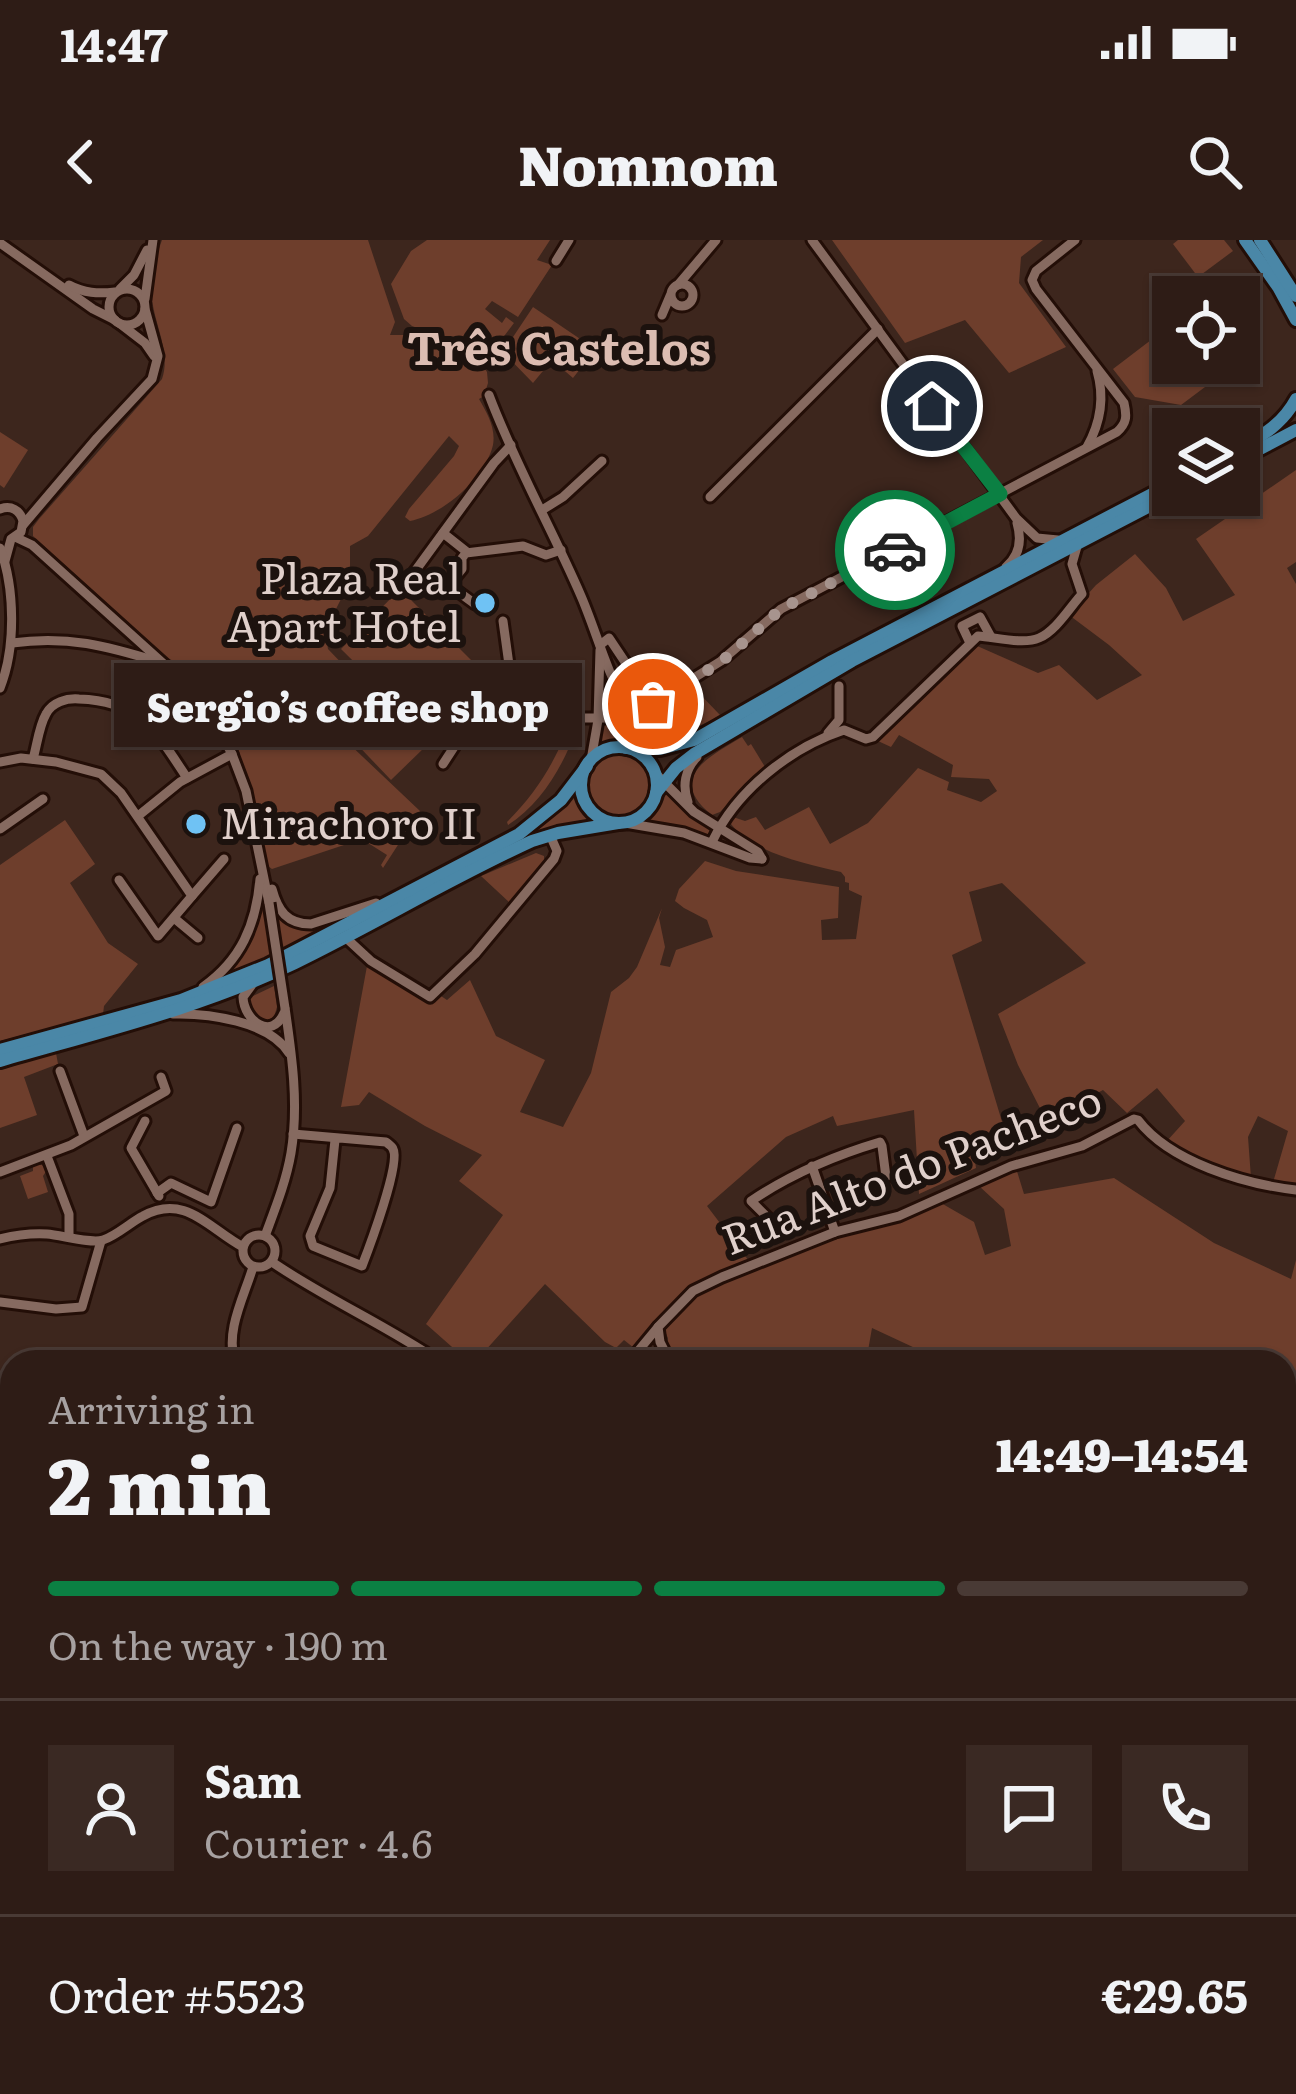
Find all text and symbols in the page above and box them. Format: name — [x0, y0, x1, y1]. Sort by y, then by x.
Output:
text: 14:47 — [60, 9, 168, 76]
text: Nomnom — [518, 122, 778, 203]
icon: back — [48, 129, 114, 195]
icon: search — [1182, 129, 1248, 195]
map controls — [1152, 276, 1260, 516]
button: locate — [1152, 276, 1260, 384]
district label: Três Castelos — [407, 312, 711, 379]
pin — [881, 355, 983, 457]
icon: home — [899, 373, 965, 439]
button: layers — [1152, 408, 1260, 516]
courier — [835, 490, 955, 610]
icon: car — [862, 517, 928, 583]
place label: Plaza Real Apart Hotel — [227, 545, 461, 655]
marker: Plaza Real Apart Hotel — [472, 590, 498, 616]
pin — [602, 653, 704, 755]
callout: Sergio’s coffee shop — [113, 662, 581, 746]
icon: bag — [620, 671, 686, 737]
text: Sergio’s coffee shop — [147, 676, 549, 734]
place label: Mirachoro II — [220, 790, 477, 852]
marker: Mirachoro II — [183, 811, 209, 837]
street label: Rua Alto do Pacheco — [712, 1066, 1110, 1268]
text: Arriving in — [48, 1378, 255, 1436]
text: 14:49–14:54 — [996, 1419, 1248, 1486]
text: 2 min — [48, 1423, 271, 1539]
text: On the way · 190 m — [48, 1614, 388, 1672]
button: person — [48, 1745, 174, 1871]
text: Sam — [204, 1745, 302, 1812]
button: chat — [966, 1745, 1092, 1871]
button: phone — [1122, 1745, 1248, 1871]
text: Courier · 4.6 — [204, 1812, 432, 1870]
text: Order #5523 — [48, 1960, 306, 2027]
text: €29.65 — [1102, 1960, 1248, 2027]

